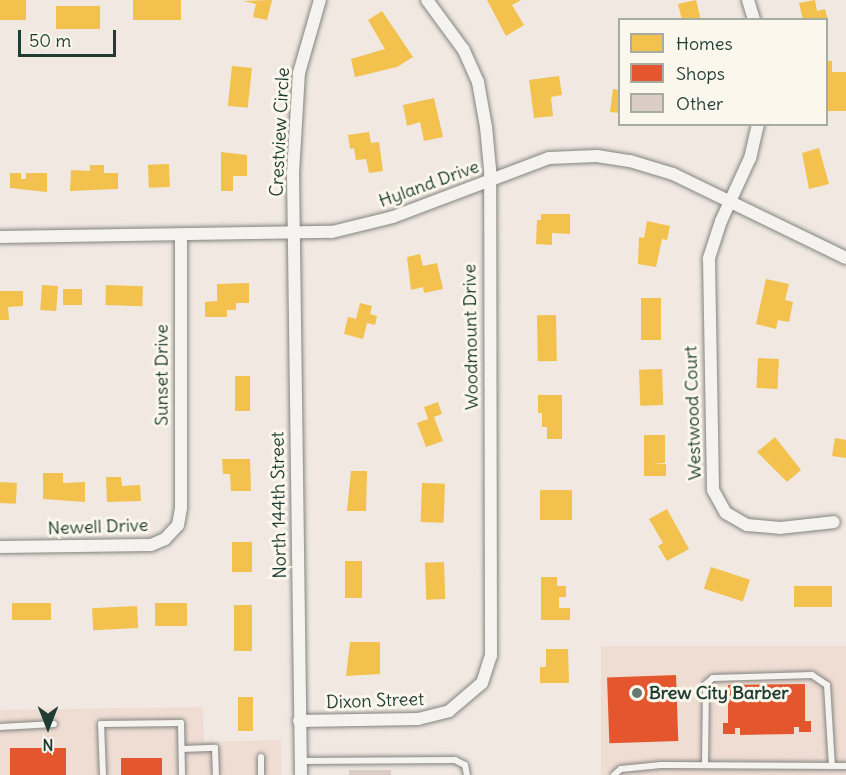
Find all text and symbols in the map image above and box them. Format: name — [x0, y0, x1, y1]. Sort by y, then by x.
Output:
scale bar — [21, 18, 118, 56]
legend — [618, 18, 828, 126]
text: 50 m — [29, 29, 71, 52]
text: Homes — [676, 32, 733, 55]
text: Shops — [676, 62, 725, 85]
street label: Crestview Circle — [266, 67, 294, 197]
text: Other — [676, 92, 723, 115]
street label: Hyland Drive — [376, 156, 482, 212]
street label: Woodmount Drive — [459, 264, 483, 410]
street label: Sunset Drive — [151, 324, 173, 426]
street label: Westwood Court — [680, 345, 706, 481]
street label: North 144th Street — [267, 431, 291, 579]
street label: Newell Drive — [47, 514, 149, 540]
place label: Brew City Barber — [649, 682, 789, 704]
marker: Brew City Barber — [630, 686, 644, 700]
street label: Dixon Street — [326, 688, 424, 714]
north arrow — [18, 697, 78, 757]
text: N — [42, 735, 54, 755]

